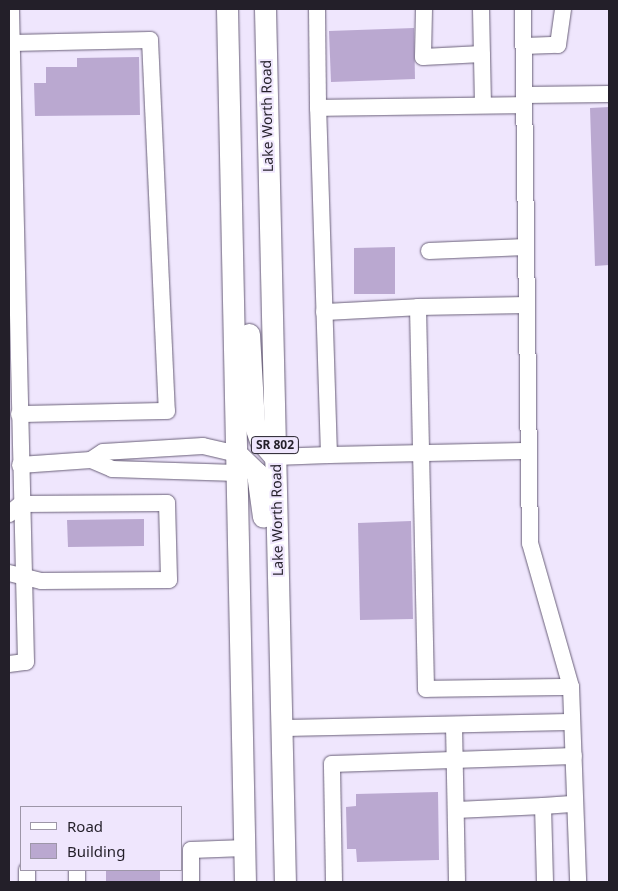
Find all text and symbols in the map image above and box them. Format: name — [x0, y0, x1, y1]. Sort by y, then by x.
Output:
street label: Lake Worth Road — [258, 60, 276, 172]
road number: SR 802 — [250, 436, 300, 454]
street label: Lake Worth Road — [268, 464, 286, 576]
legend — [20, 806, 182, 871]
text: Road — [67, 816, 103, 836]
text: Building — [67, 841, 125, 861]

